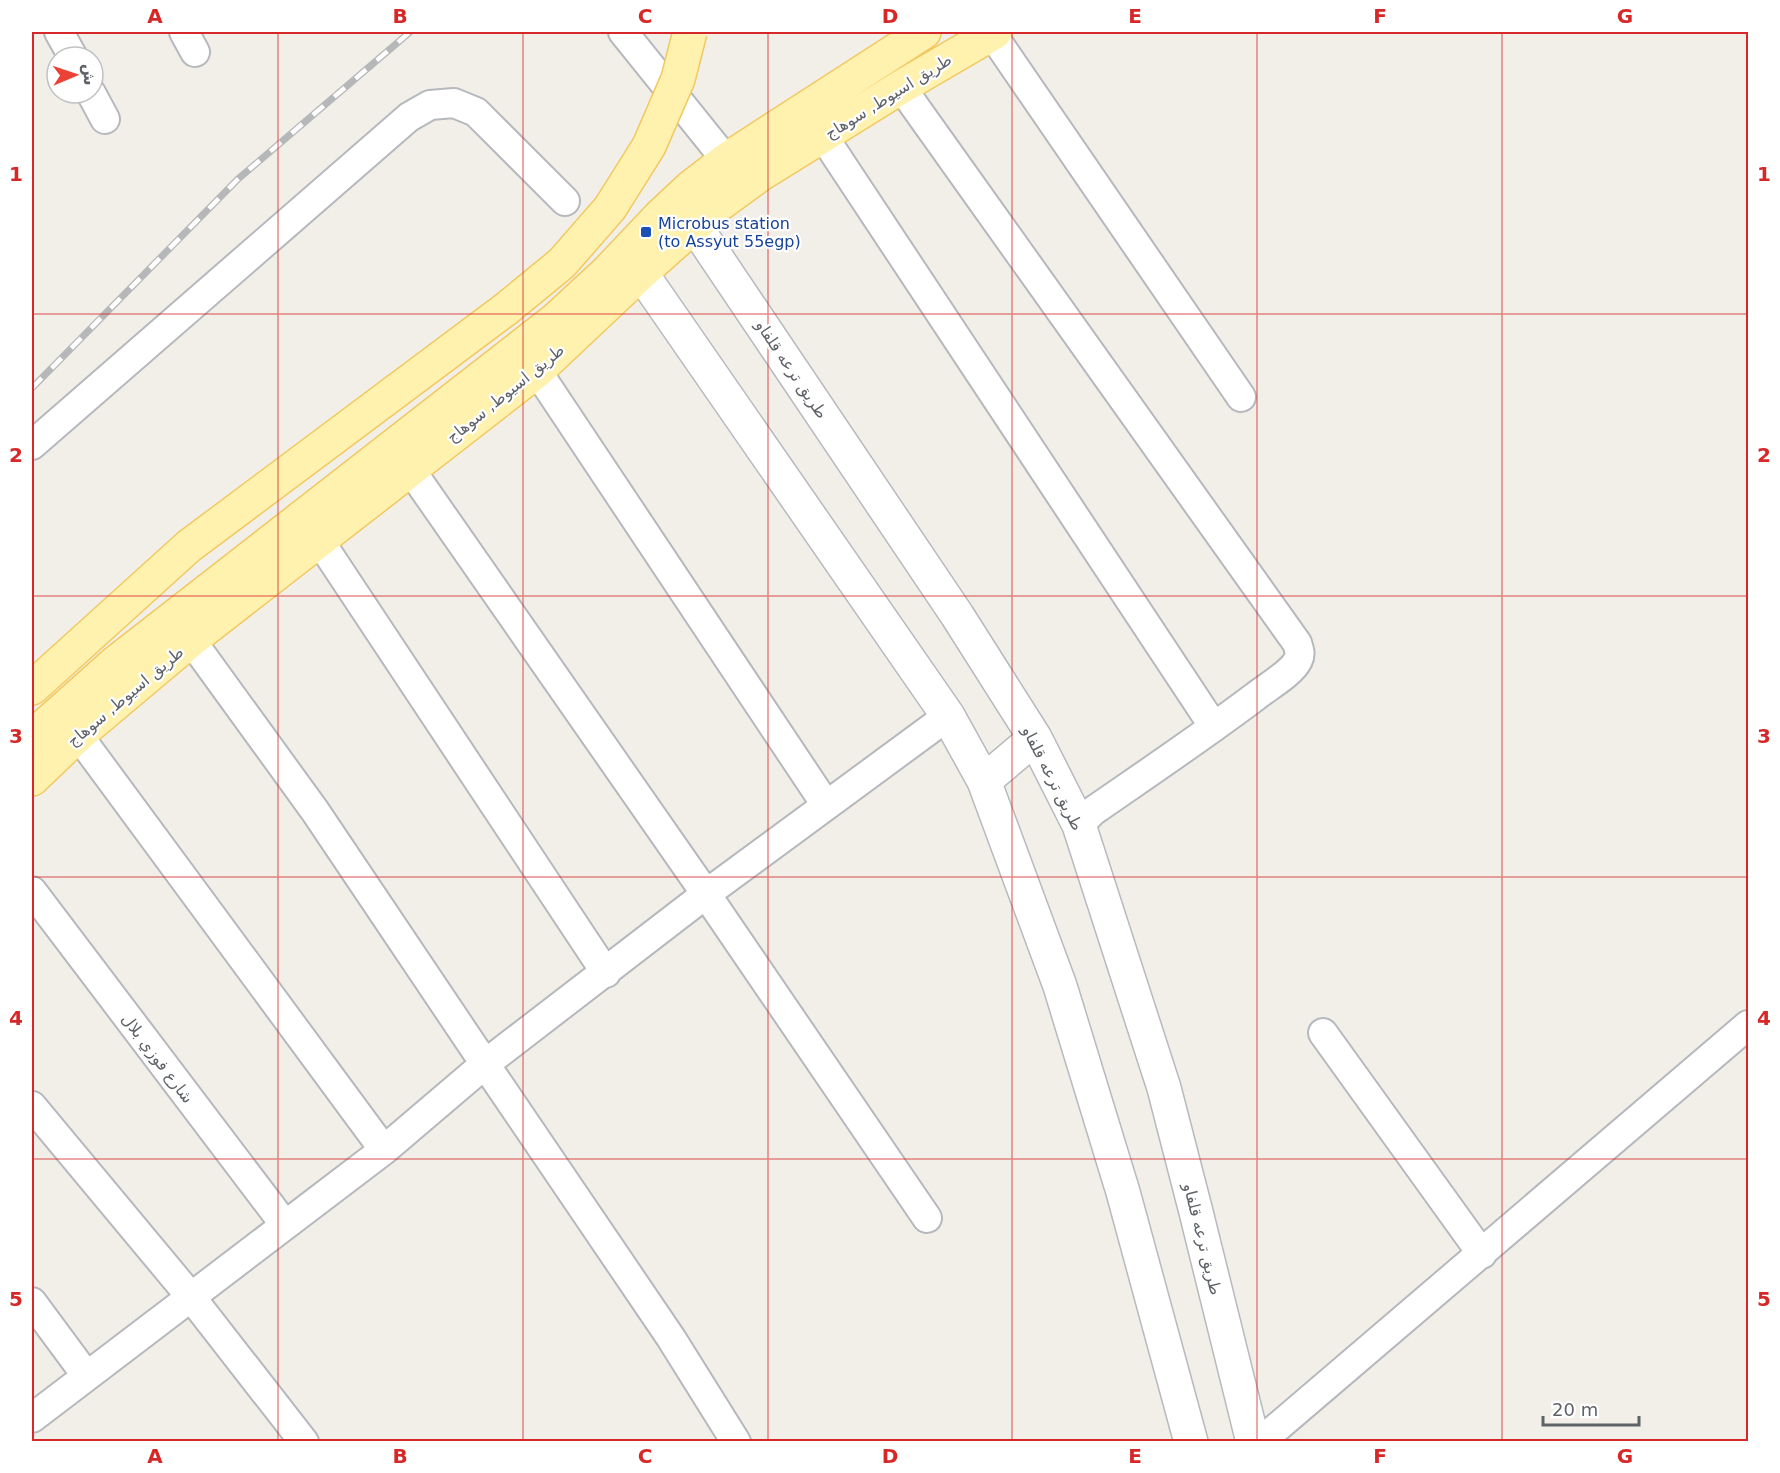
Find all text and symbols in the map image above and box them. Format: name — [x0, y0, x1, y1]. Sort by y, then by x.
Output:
text: A — [147, 4, 163, 28]
text: B — [392, 4, 408, 28]
text: C — [638, 4, 652, 28]
text: D — [882, 4, 898, 28]
text: E — [1128, 4, 1142, 28]
text: F — [1373, 4, 1387, 28]
text: G — [1617, 4, 1633, 28]
north arrow — [45, 45, 105, 105]
street label: طريق اسيوط, سوهاج — [821, 50, 956, 144]
text: ش — [80, 63, 99, 86]
text: 1 — [9, 162, 23, 186]
text: 1 — [1757, 162, 1771, 186]
place label: Microbus station (to Assyut 55egp) — [658, 214, 801, 251]
marker: Microbus station (to Assyut 55egp) — [639, 225, 653, 239]
street label: طريق ترعه قلفاو — [750, 316, 831, 423]
street label: طريق اسيوط, سوهاج — [443, 340, 569, 447]
text: 2 — [9, 443, 23, 467]
text: 2 — [1757, 443, 1771, 467]
street label: طريق اسيوط, سوهاج — [63, 642, 188, 751]
street label: طريق ترعه قلفاو — [1017, 722, 1087, 834]
text: 3 — [9, 724, 23, 748]
text: 3 — [1757, 724, 1771, 748]
text: 4 — [9, 1006, 23, 1030]
text: 4 — [1757, 1006, 1771, 1030]
street label: شارع فوزي بلال — [117, 1010, 198, 1108]
street label: طريق ترعه قلفاو — [1178, 1180, 1226, 1297]
text: 5 — [9, 1287, 23, 1311]
text: 5 — [1757, 1287, 1771, 1311]
scale bar — [1543, 1389, 1639, 1427]
text: 20 m — [1552, 1399, 1598, 1420]
text: A — [147, 1444, 163, 1468]
text: B — [392, 1444, 408, 1468]
text: C — [638, 1444, 652, 1468]
text: D — [882, 1444, 898, 1468]
text: E — [1128, 1444, 1142, 1468]
text: F — [1373, 1444, 1387, 1468]
text: G — [1617, 1444, 1633, 1468]

